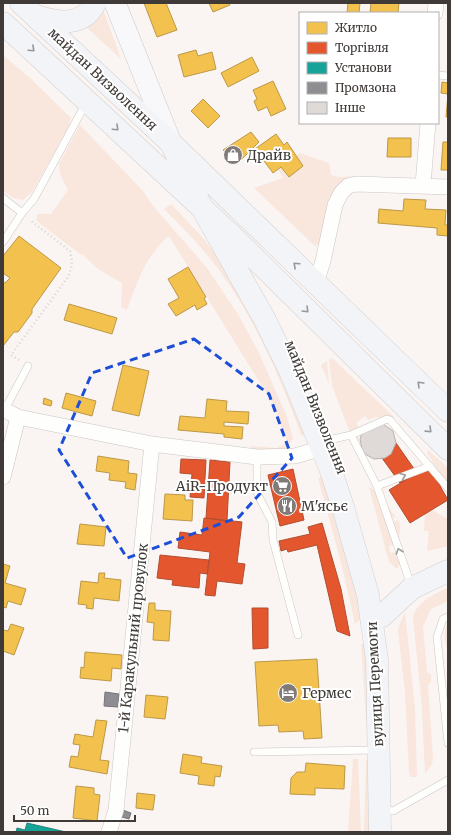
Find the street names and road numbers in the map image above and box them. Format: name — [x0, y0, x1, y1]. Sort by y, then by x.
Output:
street label: майдан Визволення — [45, 24, 161, 134]
street label: майдан Визволення — [281, 337, 351, 477]
street label: 1-й Каракульний провулок — [114, 542, 152, 734]
street label: вулиця Перемоги — [363, 621, 387, 747]

